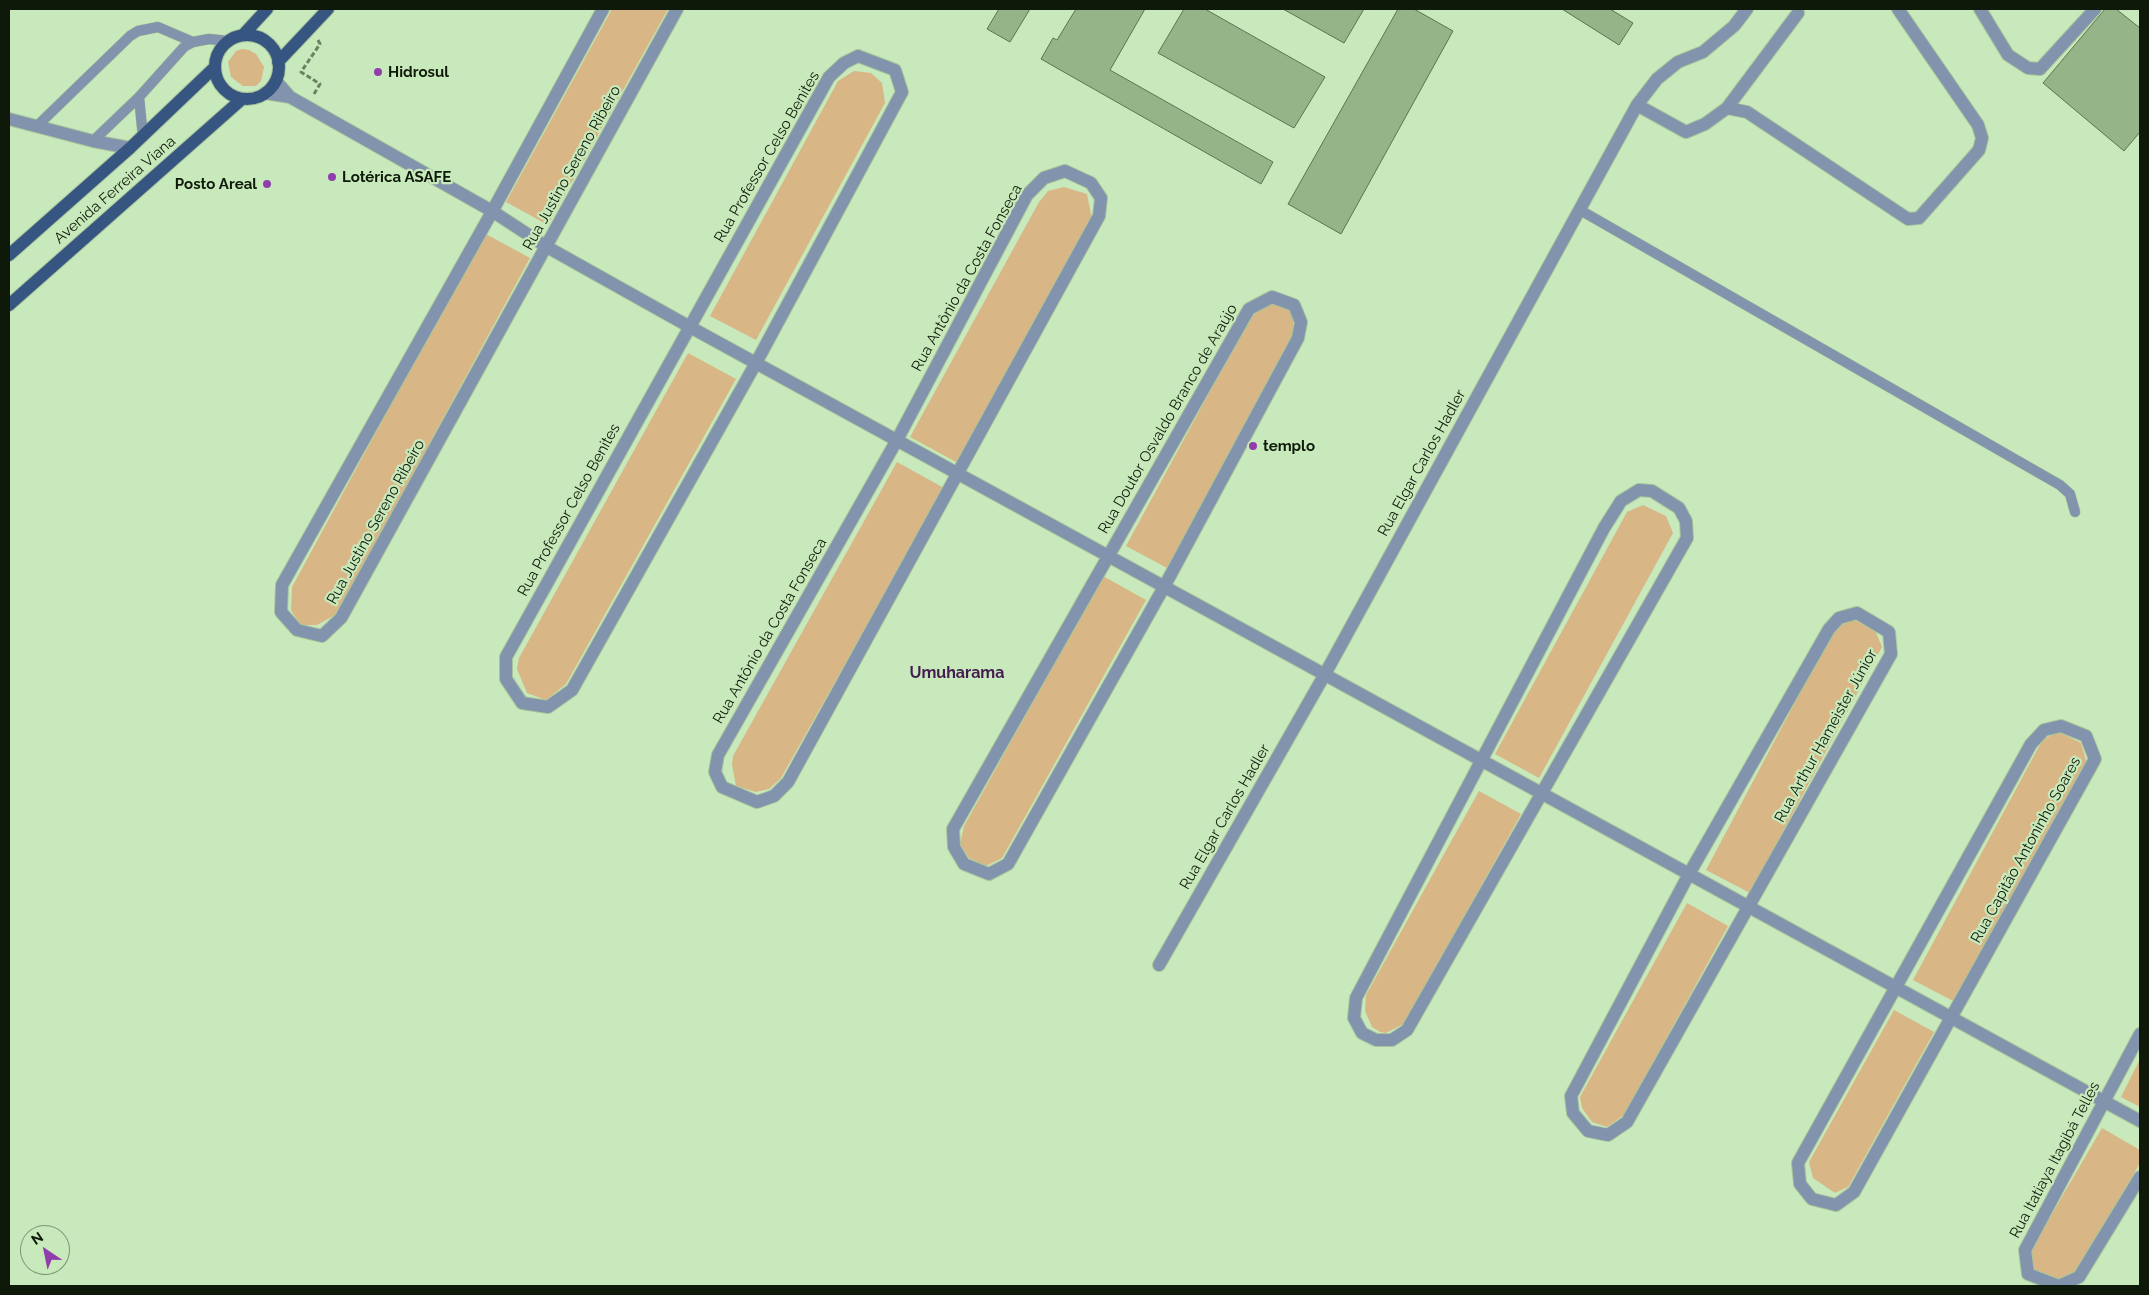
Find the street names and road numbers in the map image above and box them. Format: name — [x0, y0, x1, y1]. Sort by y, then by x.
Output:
street label: Rua Professor Celso Benites — [711, 68, 823, 246]
street label: Rua Justino Sereno Ribeiro — [519, 83, 625, 253]
street label: Avenida Ferreira Viana — [51, 132, 179, 248]
street label: Rua Antônio da Costa Fonseca — [908, 181, 1026, 375]
street label: Rua Doutor Osvaldo Branco de Araújo — [1095, 301, 1241, 537]
street label: Rua Elgar Carlos Hadler — [1374, 387, 1470, 539]
street label: Rua Professor Celso Benites — [514, 421, 624, 599]
street label: Rua Justino Sereno Ribeiro — [323, 437, 429, 607]
street label: Rua Antônio da Costa Fonseca — [709, 535, 831, 727]
street label: Rua Arthur Hameister Júnior — [1771, 646, 1881, 826]
street label: Rua Elgar Carlos Hadler — [1176, 741, 1274, 893]
street label: Rua Capitão Antoninho Soares — [1967, 754, 2085, 946]
street label: Rua Itatiaya Itagibá Telles — [2006, 1079, 2104, 1241]

